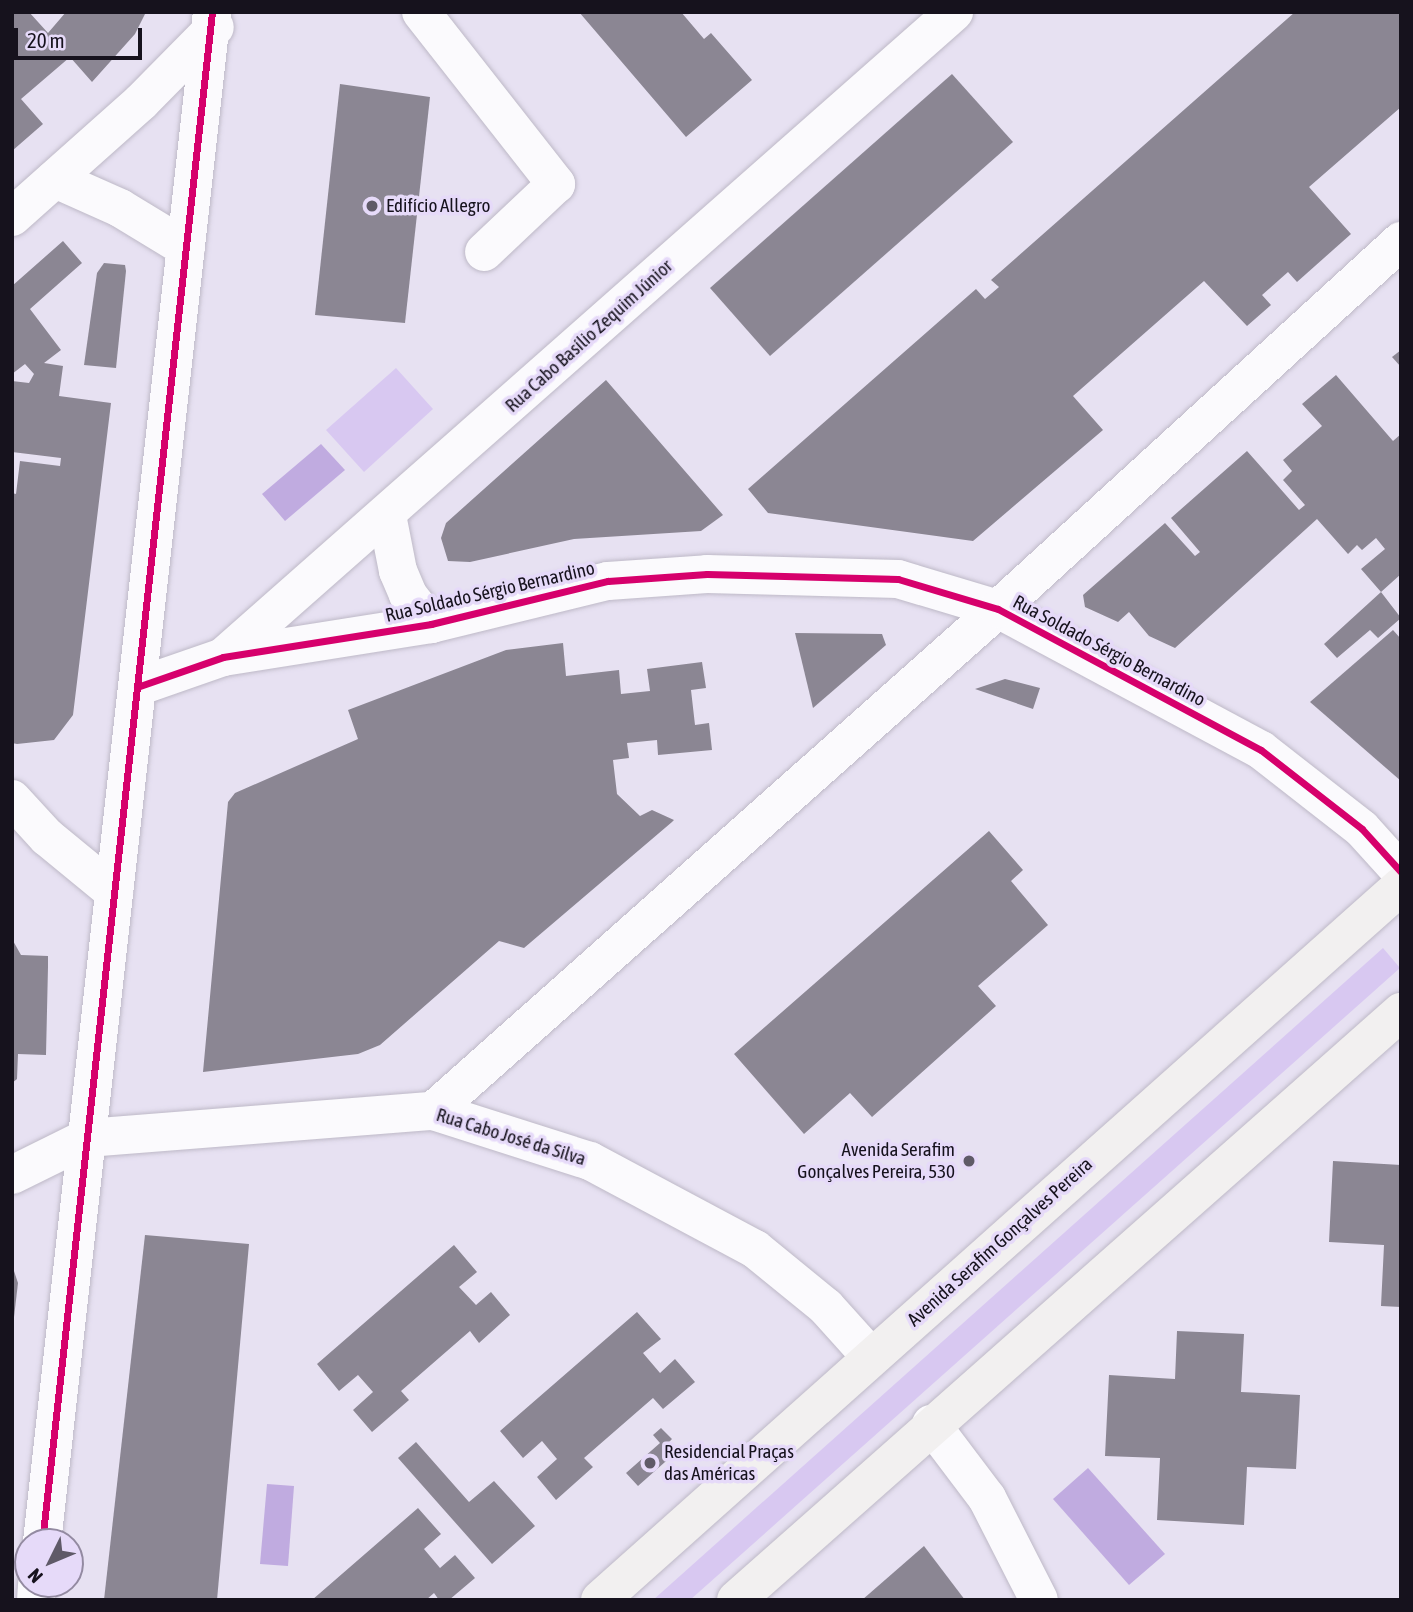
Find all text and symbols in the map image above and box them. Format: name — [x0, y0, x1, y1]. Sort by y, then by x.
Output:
scale bar — [18, 14, 145, 58]
text: 20 m — [27, 28, 65, 52]
place label: Edifício Allegro — [386, 195, 491, 217]
marker: Edifício Allegro — [364, 198, 380, 214]
street label: Rua Cabo Basílio Zequim Júnior — [501, 255, 677, 417]
street label: Rua Soldado Sérgio Bernardino — [383, 557, 597, 627]
street label: Rua Soldado Sérgio Bernardino — [1009, 591, 1209, 711]
street label: Rua Cabo José da Silva — [434, 1103, 588, 1171]
place label: Avenida Serafim Gonçalves Pereira, 530 — [797, 1139, 955, 1183]
street label: Avenida Serafim Gonçalves Pereira — [903, 1153, 1097, 1331]
marker: Avenida Serafim Gonçalves Pereira, 530 — [961, 1153, 977, 1169]
place label: Residencial Praças das Américas — [664, 1441, 794, 1485]
marker: Residencial Praças das Américas — [642, 1455, 658, 1471]
north arrow — [14, 1528, 84, 1598]
text: N — [23, 1564, 47, 1588]

